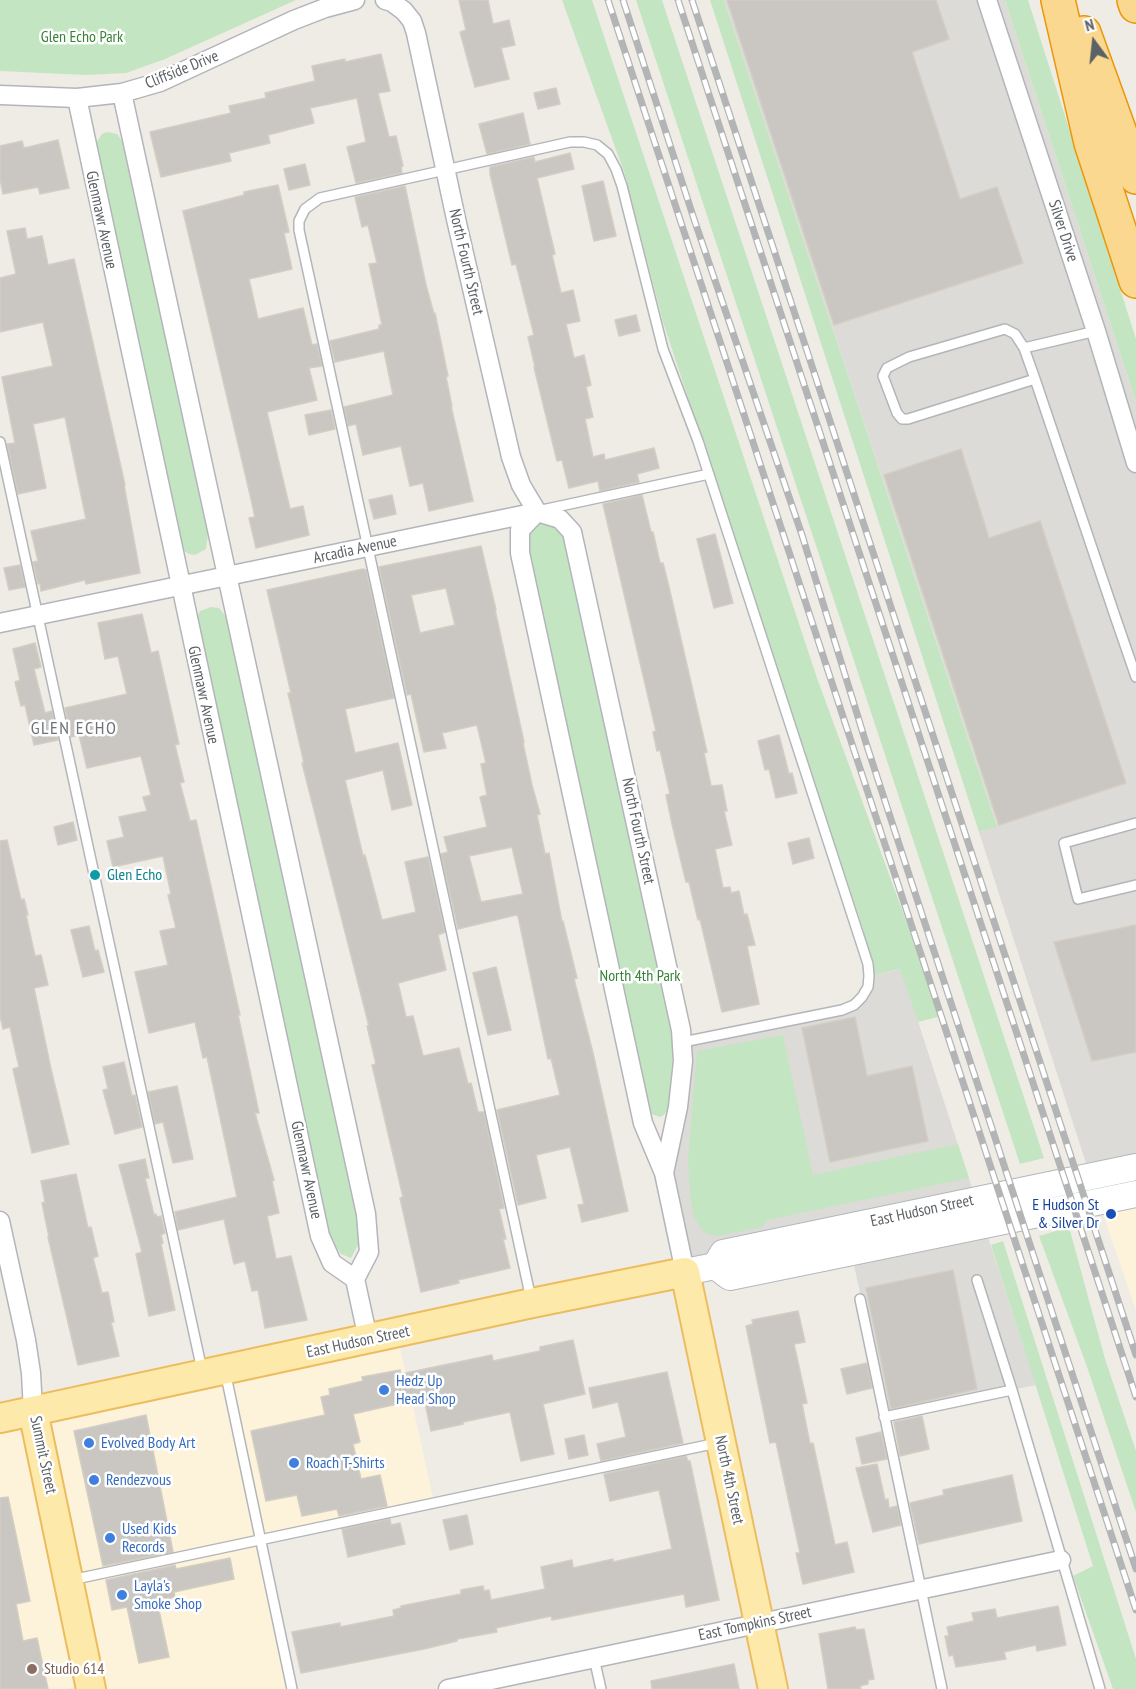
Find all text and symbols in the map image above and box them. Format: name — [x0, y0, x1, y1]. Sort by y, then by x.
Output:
north arrow — [1064, 12, 1124, 72]
text: N — [1083, 14, 1096, 35]
park label: Glen Echo Park — [41, 27, 123, 47]
street label: Cliffside Drive — [142, 47, 222, 93]
street label: Glenmawr Avenue — [81, 169, 121, 271]
street label: Silver Drive — [1044, 198, 1082, 264]
street label: North Fourth Street — [444, 207, 488, 317]
street label: Arcadia Avenue — [312, 532, 398, 568]
street label: Glenmawr Avenue — [183, 644, 223, 746]
district label: GLEN ECHO — [31, 718, 117, 740]
street label: North Fourth Street — [617, 776, 659, 886]
place label: Glen Echo — [107, 865, 162, 885]
marker: Glen Echo — [88, 868, 102, 882]
park label: North 4th Park — [600, 966, 680, 986]
street label: Glenmawr Avenue — [286, 1119, 326, 1221]
street label: East Hudson Street — [869, 1191, 975, 1231]
place label: E Hudson St & Silver Dr — [1032, 1195, 1099, 1233]
marker: E Hudson St & Silver Dr — [1104, 1207, 1118, 1221]
street label: East Hudson Street — [305, 1322, 411, 1362]
place label: Hedz Up Head Shop — [396, 1371, 456, 1409]
marker: Hedz Up Head Shop — [377, 1383, 391, 1397]
street label: Summit Street — [25, 1414, 61, 1496]
place label: Evolved Body Art — [101, 1433, 195, 1453]
street label: North 4th Street — [710, 1434, 748, 1526]
marker: Evolved Body Art — [82, 1436, 96, 1450]
place label: Roach T-Shirts — [306, 1453, 385, 1473]
marker: Roach T-Shirts — [287, 1456, 301, 1470]
place label: Rendezvous — [106, 1470, 171, 1490]
marker: Rendezvous — [87, 1473, 101, 1487]
place label: Used Kids Records — [122, 1519, 176, 1557]
marker: Used Kids Records — [103, 1531, 117, 1545]
place label: Layla's Smoke Shop — [134, 1576, 202, 1614]
marker: Layla's Smoke Shop — [115, 1588, 129, 1602]
street label: East Tompkins Street — [697, 1603, 813, 1645]
place label: Studio 614 — [44, 1659, 104, 1679]
marker: Studio 614 — [25, 1662, 39, 1676]

